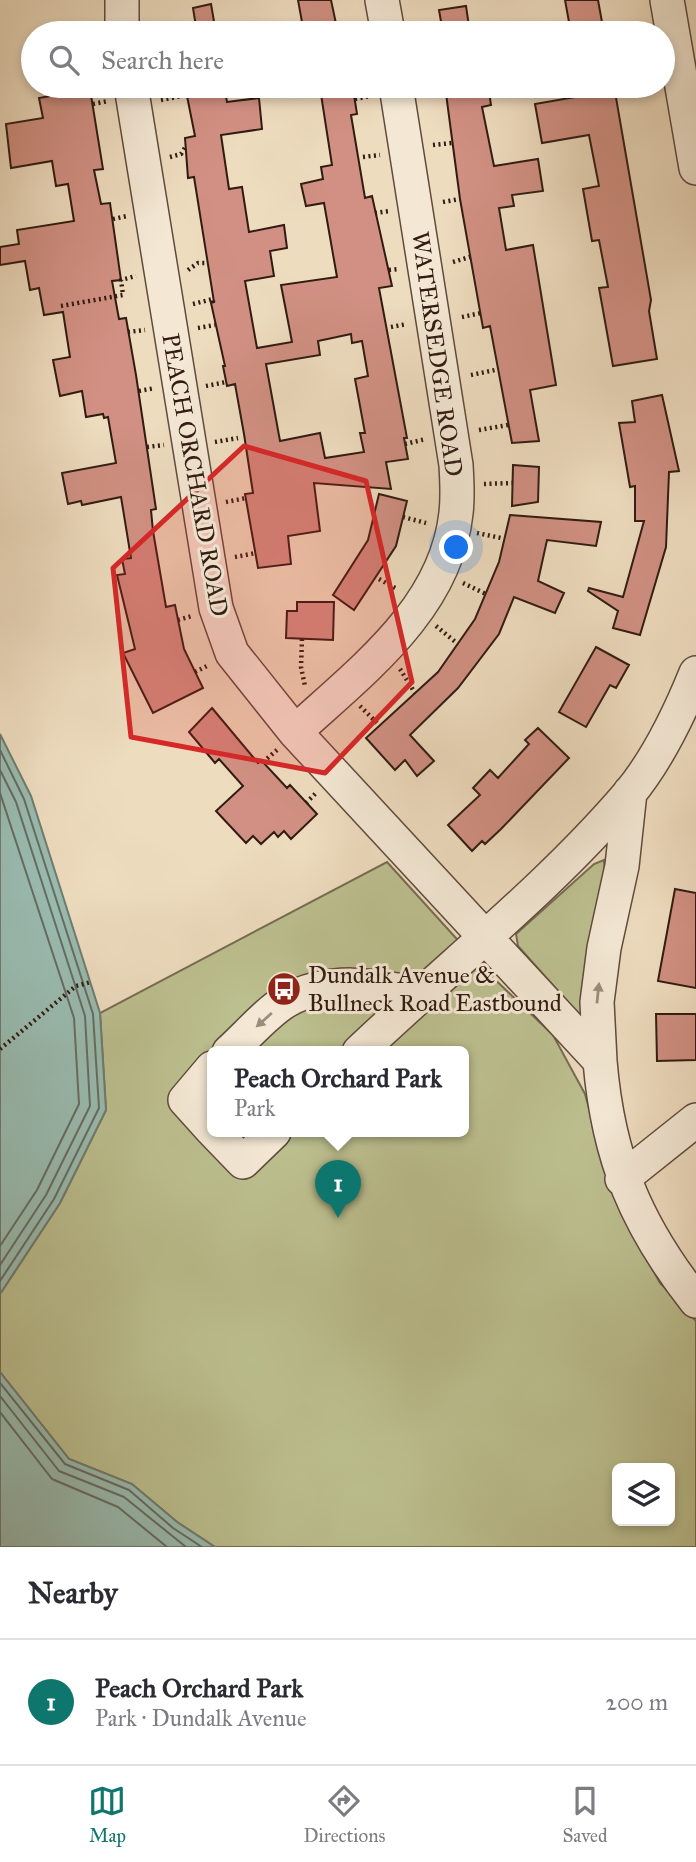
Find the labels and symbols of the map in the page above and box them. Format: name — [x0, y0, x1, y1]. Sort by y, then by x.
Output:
street label: WATERSEDGE ROAD — [405, 230, 469, 478]
street label: PEACH ORCHARD ROAD — [155, 331, 235, 619]
your location — [439, 530, 473, 564]
place label: Dundalk Avenue & Bullneck Road Eastbound — [308, 960, 562, 1018]
bus stop icon: Dundalk Avenue & Bullneck Road Eastbound — [265, 970, 303, 1008]
one-way arrow — [593, 982, 604, 1004]
one-way arrow — [256, 1012, 273, 1027]
pin: 1 — [315, 1160, 361, 1218]

